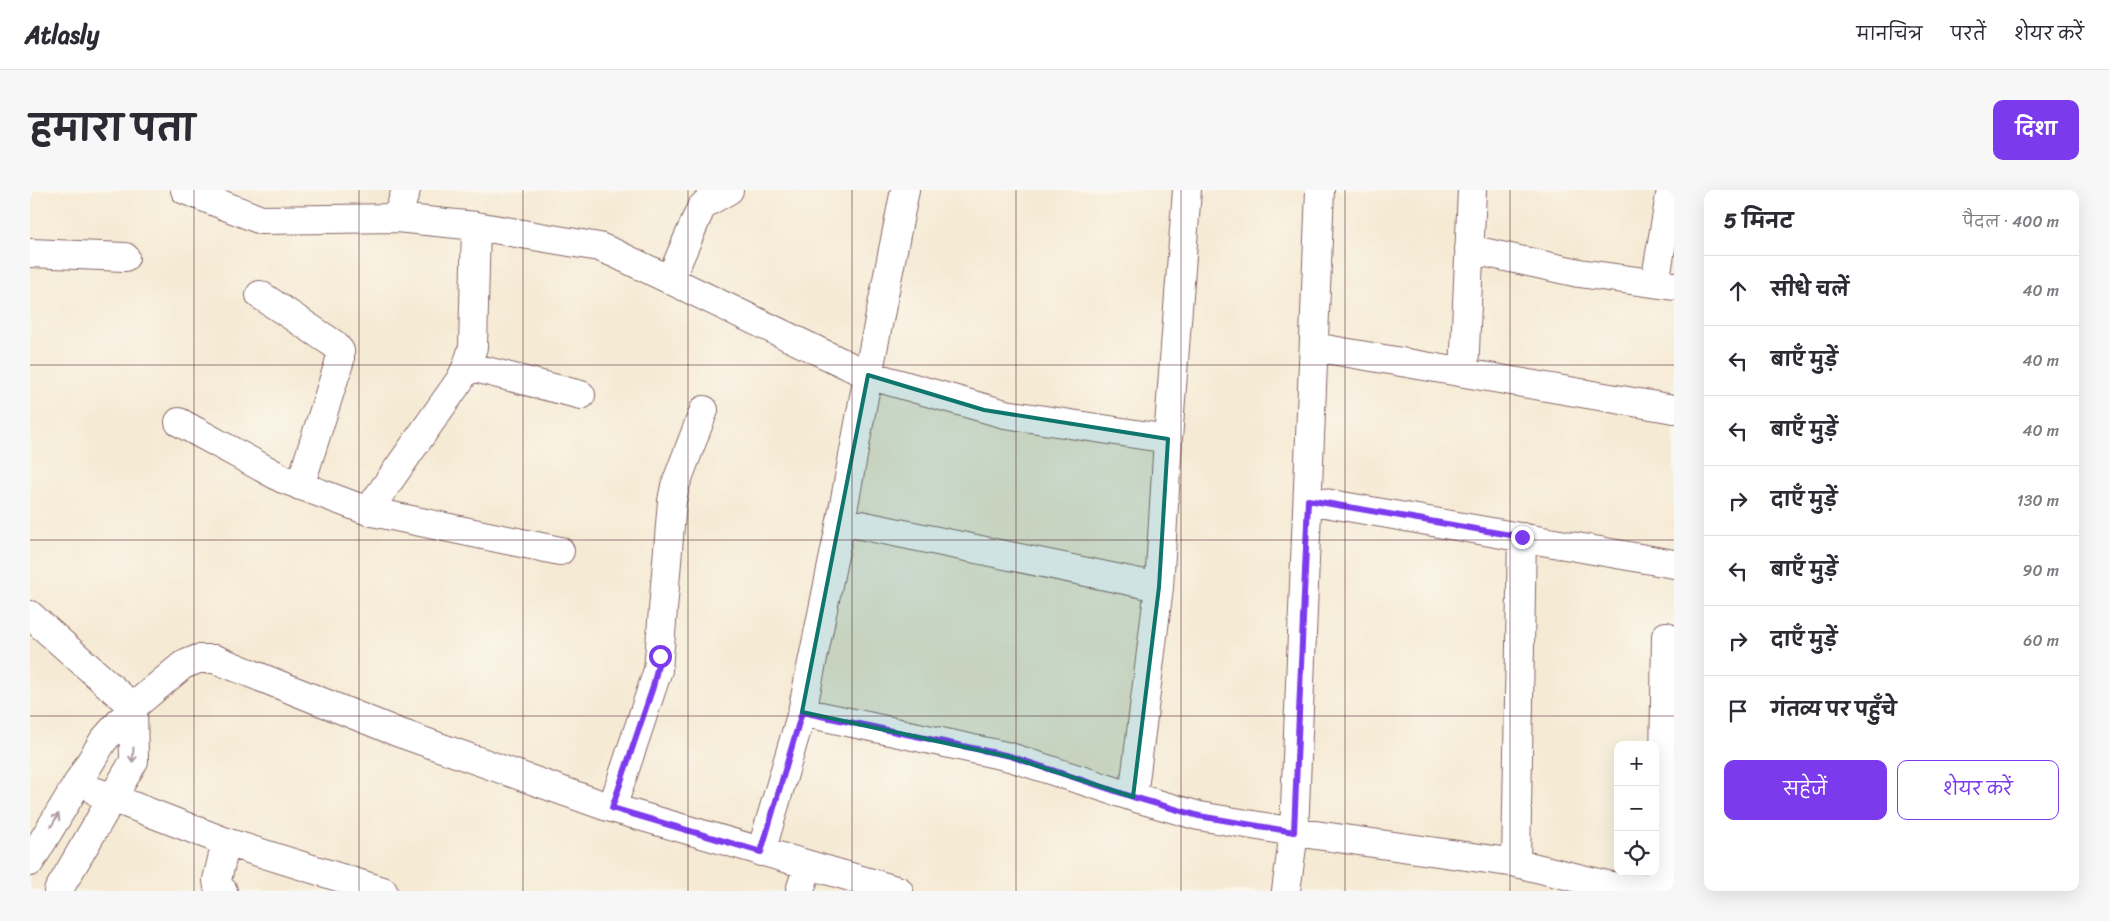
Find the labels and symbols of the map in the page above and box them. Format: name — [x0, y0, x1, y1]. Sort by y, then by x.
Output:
route end — [1511, 526, 1534, 549]
route start — [649, 645, 672, 668]
one-way arrow — [128, 747, 138, 763]
one-way arrow — [51, 814, 61, 828]

